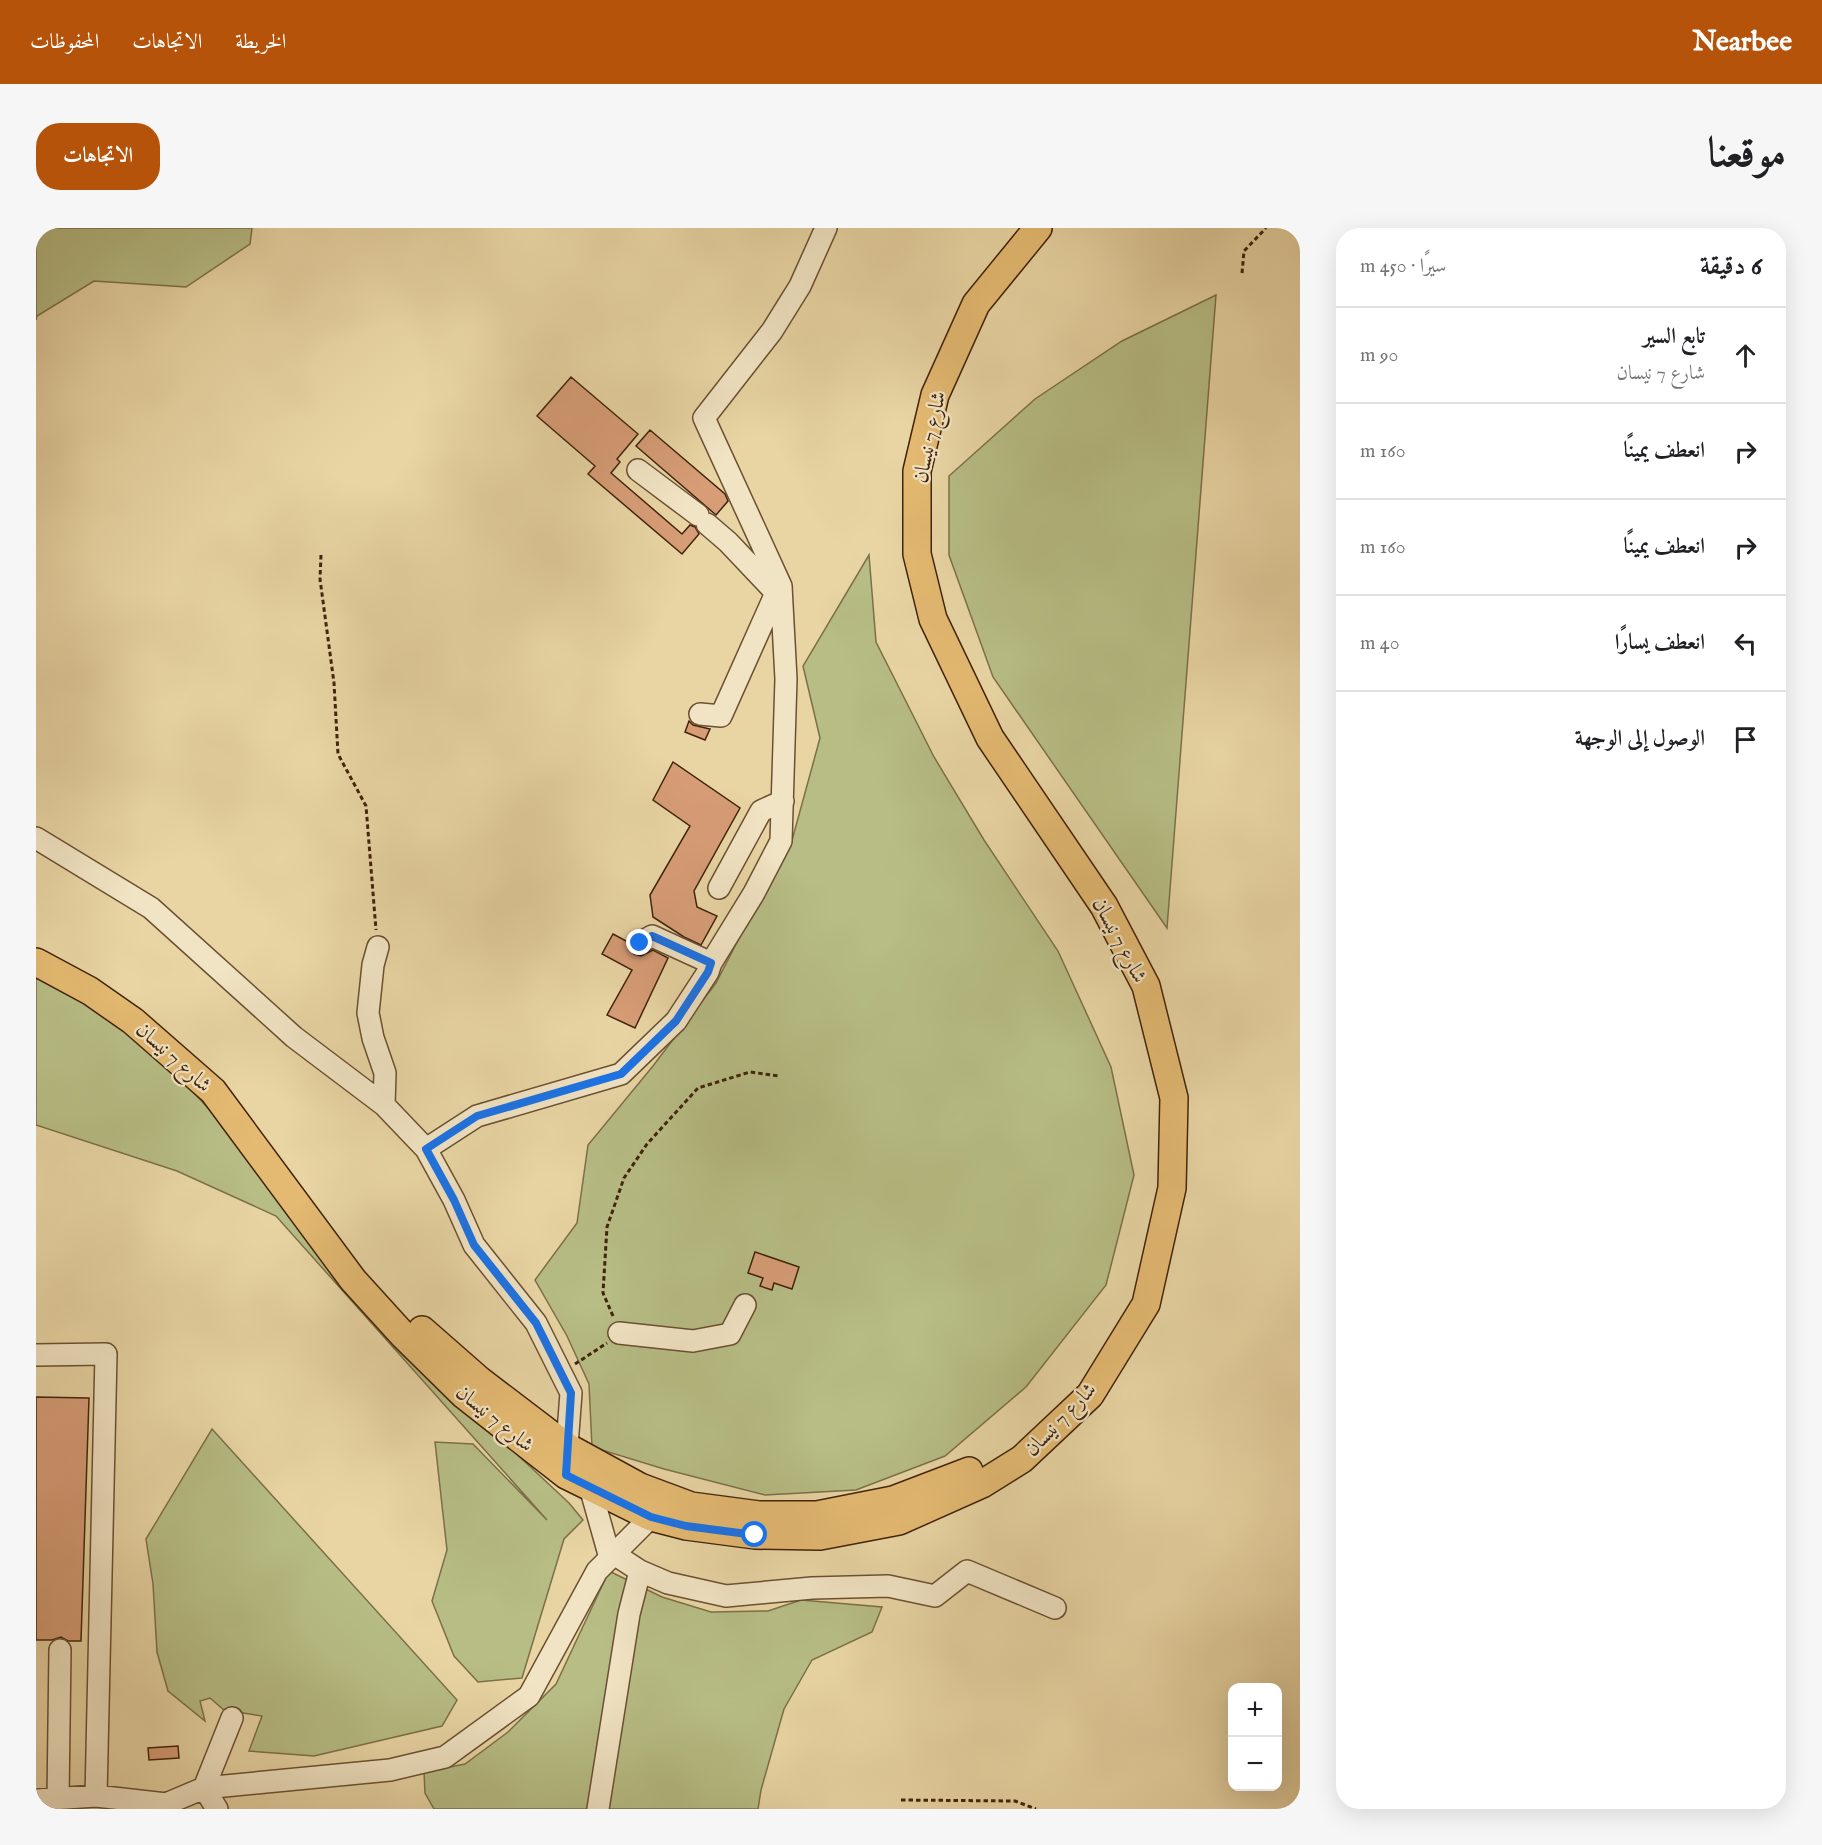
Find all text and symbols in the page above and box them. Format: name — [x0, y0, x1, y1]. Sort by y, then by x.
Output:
text: Nearbee — [1693, 25, 1792, 60]
text: المحفوظات — [30, 29, 99, 56]
text: الاتجاهات — [132, 29, 202, 56]
text: الخريطة — [235, 29, 286, 56]
button: الاتجاهات — [36, 123, 160, 190]
text: موقعنا — [1708, 128, 1786, 181]
text: 6 دقيقة — [1700, 250, 1762, 283]
text: سيرًا · 450 m — [1360, 254, 1446, 279]
text: تابع السير — [1643, 323, 1705, 351]
icon: ahead — [1729, 339, 1762, 372]
text: 90 m — [1360, 343, 1398, 368]
text: شارع 7 نيسان — [1616, 361, 1705, 386]
street label: شارع 7 نيسان — [908, 389, 956, 486]
icon: right — [1729, 435, 1762, 468]
text: انعطف يمينًا — [1624, 437, 1705, 465]
text: 160 m — [1360, 439, 1406, 464]
icon: right — [1729, 531, 1762, 564]
text: انعطف يمينًا — [1624, 533, 1705, 561]
text: 160 m — [1360, 535, 1406, 560]
icon: left — [1729, 627, 1762, 660]
text: انعطف يسارًا — [1615, 629, 1705, 657]
text: 40 m — [1360, 631, 1399, 656]
icon: arrive — [1729, 723, 1762, 756]
text: الوصول إلى الوجهة — [1575, 725, 1705, 753]
street label: شارع 7 نيسان — [1082, 893, 1152, 989]
route end — [626, 929, 652, 955]
street label: شارع 7 نيسان — [127, 1017, 217, 1101]
street label: شارع 7 نيسان — [1019, 1377, 1105, 1465]
street label: شارع 7 نيسان — [448, 1379, 539, 1461]
route start — [741, 1521, 767, 1547]
map controls — [1228, 1683, 1282, 1791]
button: + — [1228, 1683, 1282, 1737]
button: − — [1228, 1737, 1282, 1791]

